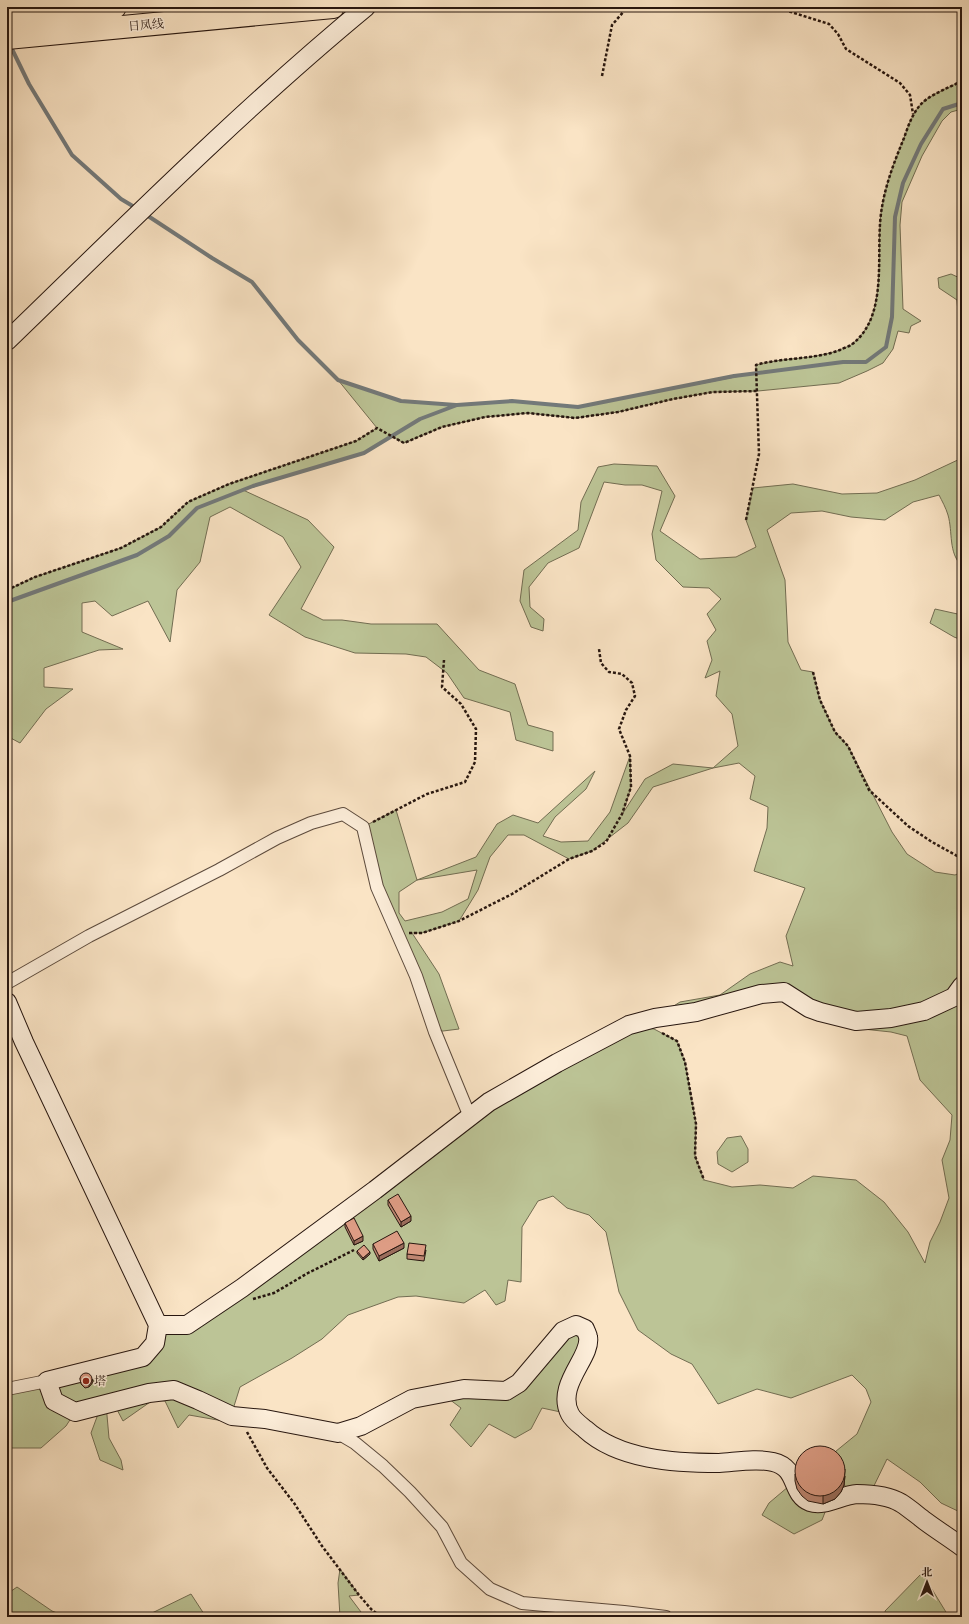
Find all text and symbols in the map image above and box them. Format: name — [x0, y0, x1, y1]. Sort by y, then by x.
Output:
street label: 日凤线 — [127, 15, 165, 35]
place label: 塔 — [94, 1373, 106, 1389]
marker: 塔 — [81, 1376, 91, 1386]
north arrow — [907, 1562, 947, 1602]
text: 北 — [922, 1565, 933, 1580]

